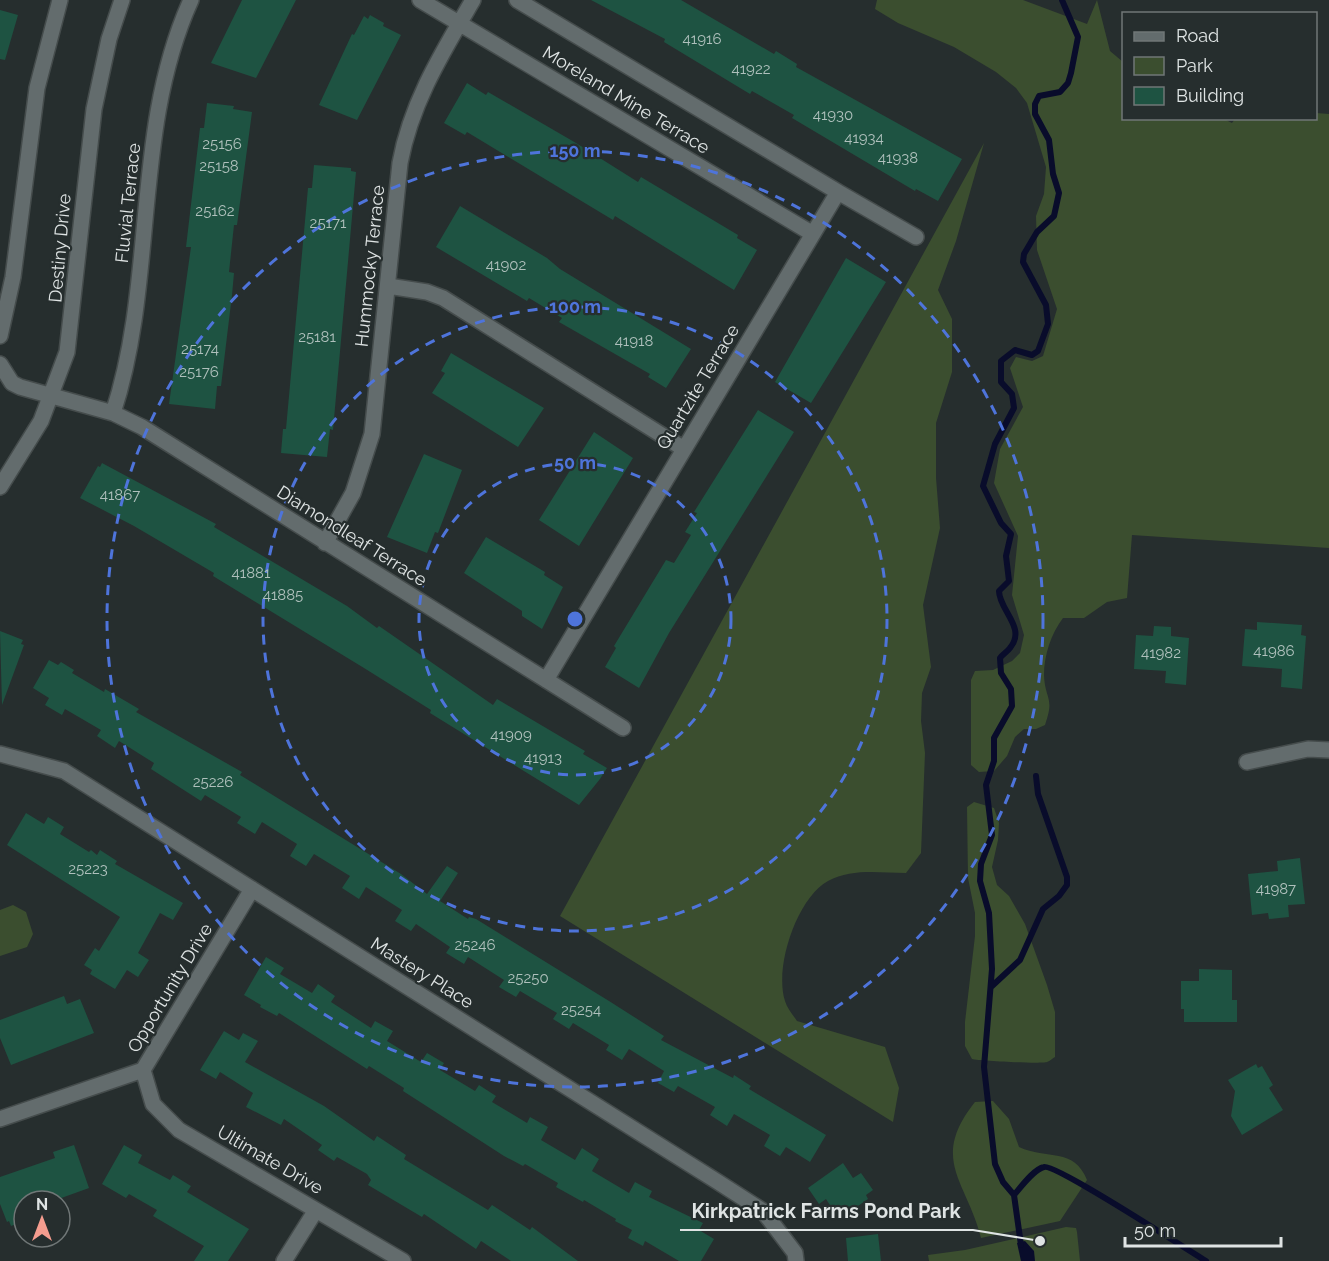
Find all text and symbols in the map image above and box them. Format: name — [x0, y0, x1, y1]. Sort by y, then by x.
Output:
legend — [1122, 12, 1317, 120]
text: Road — [1176, 25, 1219, 46]
house number: 41916 — [683, 30, 721, 48]
street label: Moreland Mine Terrace — [539, 41, 714, 158]
text: Park — [1176, 55, 1213, 76]
house number: 41922 — [731, 60, 771, 78]
text: Building — [1176, 85, 1244, 106]
house number: 41930 — [813, 106, 853, 124]
house number: 41934 — [844, 129, 884, 147]
house number: 25156 — [202, 135, 242, 153]
text: 150 m — [550, 140, 601, 161]
street label: Fluvial Terrace — [111, 142, 144, 264]
house number: 41938 — [878, 149, 918, 167]
house number: 25158 — [199, 157, 239, 175]
street label: Hummocky Terrace — [351, 183, 388, 348]
street label: Destiny Drive — [44, 192, 75, 303]
house number: 25162 — [195, 202, 235, 220]
house number: 25171 — [310, 214, 347, 232]
house number: 41902 — [486, 256, 526, 274]
text: 100 m — [549, 296, 601, 317]
street label: Quartzite Terrace — [652, 320, 743, 453]
house number: 25181 — [298, 328, 336, 346]
house number: 41918 — [615, 332, 653, 350]
house number: 25174 — [181, 340, 219, 358]
house number: 25176 — [179, 363, 219, 381]
text: 50 m — [554, 452, 596, 473]
street label: Diamondleaf Terrace — [273, 481, 431, 590]
house number: 41867 — [100, 486, 140, 504]
house number: 41881 — [232, 564, 271, 582]
house number: 41885 — [263, 586, 303, 604]
centre of rings — [565, 609, 585, 629]
house number: 41986 — [1253, 642, 1295, 660]
house number: 41982 — [1141, 644, 1181, 662]
house number: 41909 — [490, 726, 532, 744]
house number: 41913 — [524, 749, 562, 767]
house number: 25226 — [193, 773, 233, 791]
house number: 25223 — [68, 860, 108, 878]
house number: 41987 — [1256, 880, 1296, 898]
street label: Opportunity Drive — [123, 919, 217, 1056]
street label: Mastery Place — [367, 933, 478, 1013]
house number: 25246 — [454, 936, 496, 954]
house number: 25250 — [507, 969, 549, 987]
house number: 25254 — [561, 1001, 601, 1019]
street label: Ultimate Drive — [214, 1121, 327, 1199]
north arrow — [12, 1189, 72, 1249]
callout: Kirkpatrick Farms Pond Park — [680, 1192, 973, 1230]
text: N — [36, 1195, 48, 1214]
text: Kirkpatrick Farms Pond Park — [691, 1199, 961, 1223]
scale bar — [1125, 1210, 1281, 1248]
text: 50 m — [1134, 1220, 1176, 1241]

